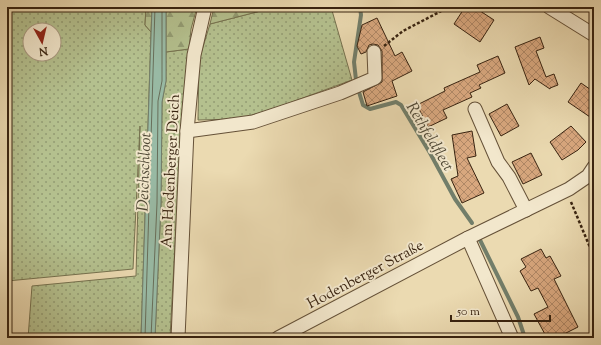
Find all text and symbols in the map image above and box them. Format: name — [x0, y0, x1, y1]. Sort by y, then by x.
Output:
north arrow — [22, 22, 62, 62]
text: N — [38, 42, 50, 59]
street label: Am Hodenberger Deich — [157, 93, 186, 249]
water label: Rethfeldfleet — [399, 98, 459, 176]
water label: Deichschloot — [133, 132, 158, 212]
street label: Hodenberger Straße — [304, 236, 428, 315]
scale bar — [451, 297, 550, 323]
text: 50 m — [456, 303, 480, 321]

